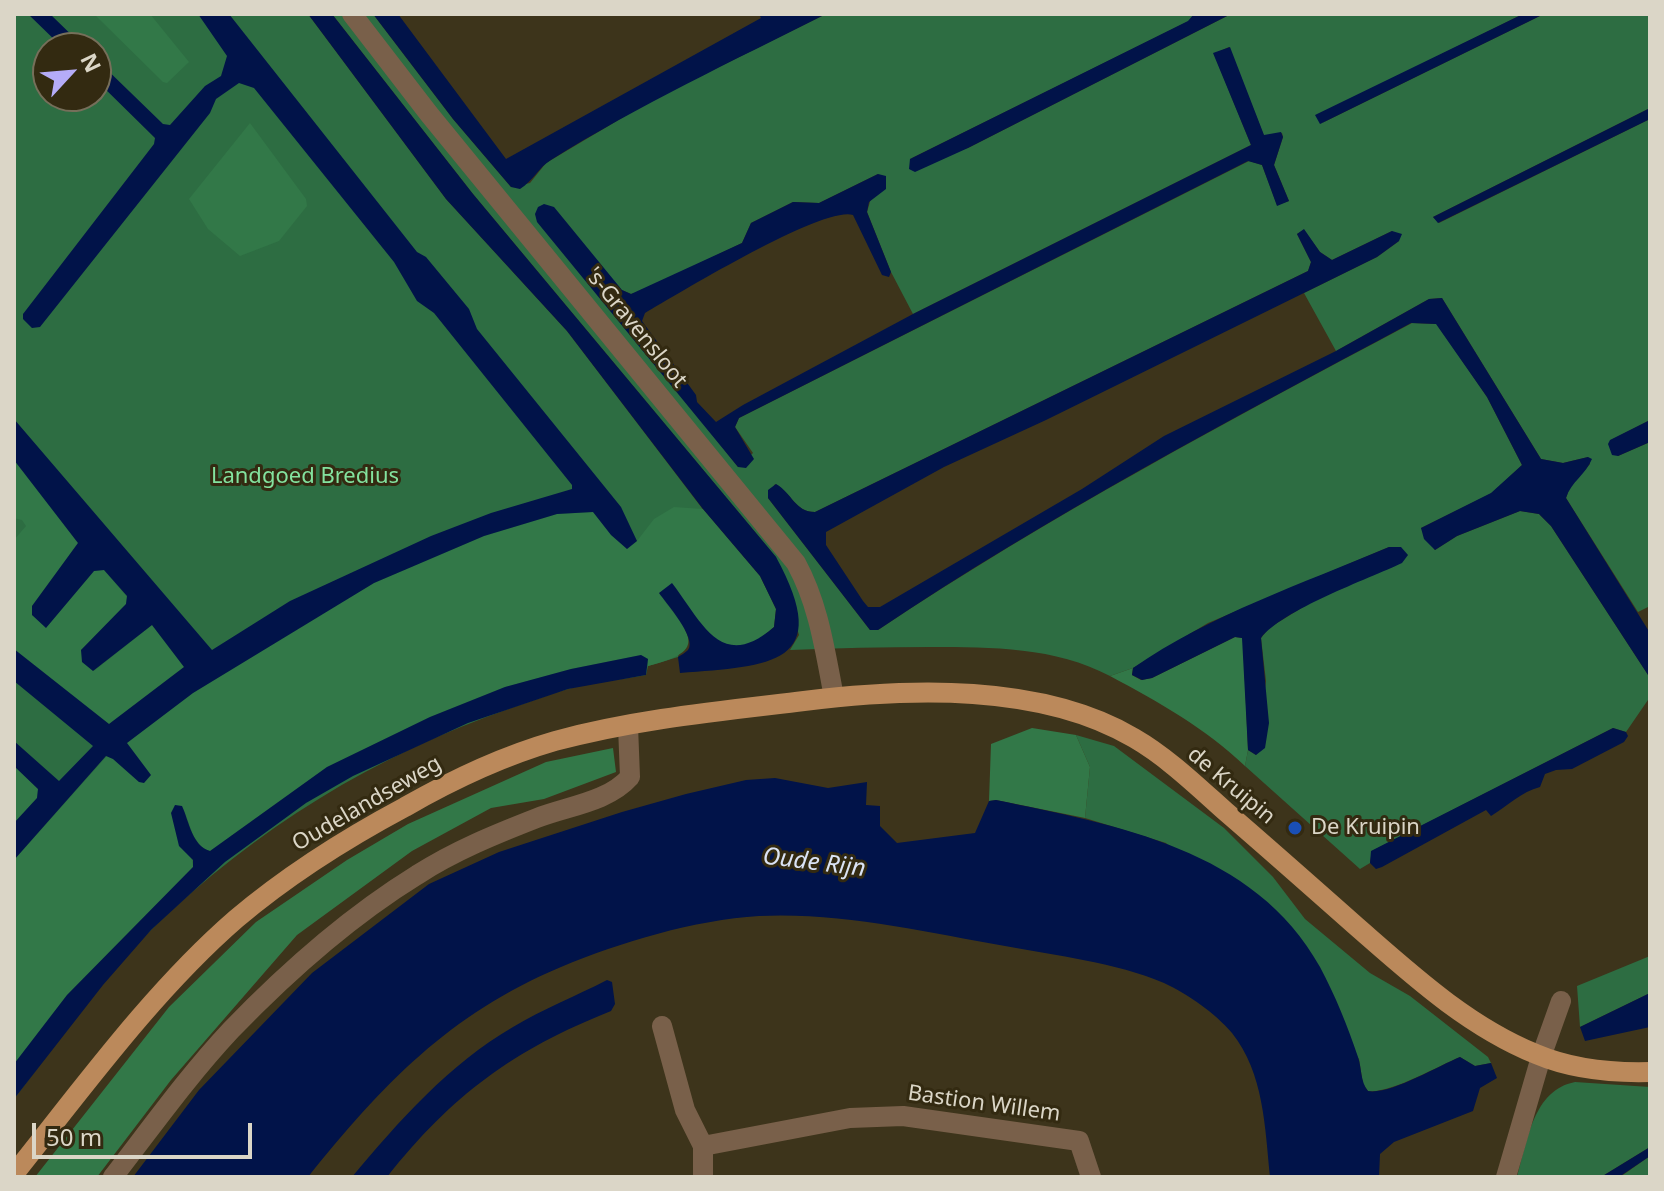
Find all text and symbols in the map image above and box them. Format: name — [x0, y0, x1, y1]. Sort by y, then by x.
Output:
north arrow — [32, 32, 112, 112]
text: N — [74, 48, 109, 77]
street label: 's-Gravensloot — [580, 263, 692, 393]
park label: Landgoed Bredius — [211, 464, 399, 490]
street label: de Kruipin — [1182, 742, 1280, 830]
street label: Oudelandseweg — [288, 751, 446, 857]
place label: De Kruipin — [1311, 815, 1420, 841]
marker: De Kruipin — [1286, 819, 1304, 837]
water label: Oude Rijn — [761, 842, 867, 884]
street label: Bastion Willem — [906, 1080, 1062, 1128]
scale bar — [36, 1107, 256, 1157]
text: 50 m — [46, 1120, 102, 1153]

